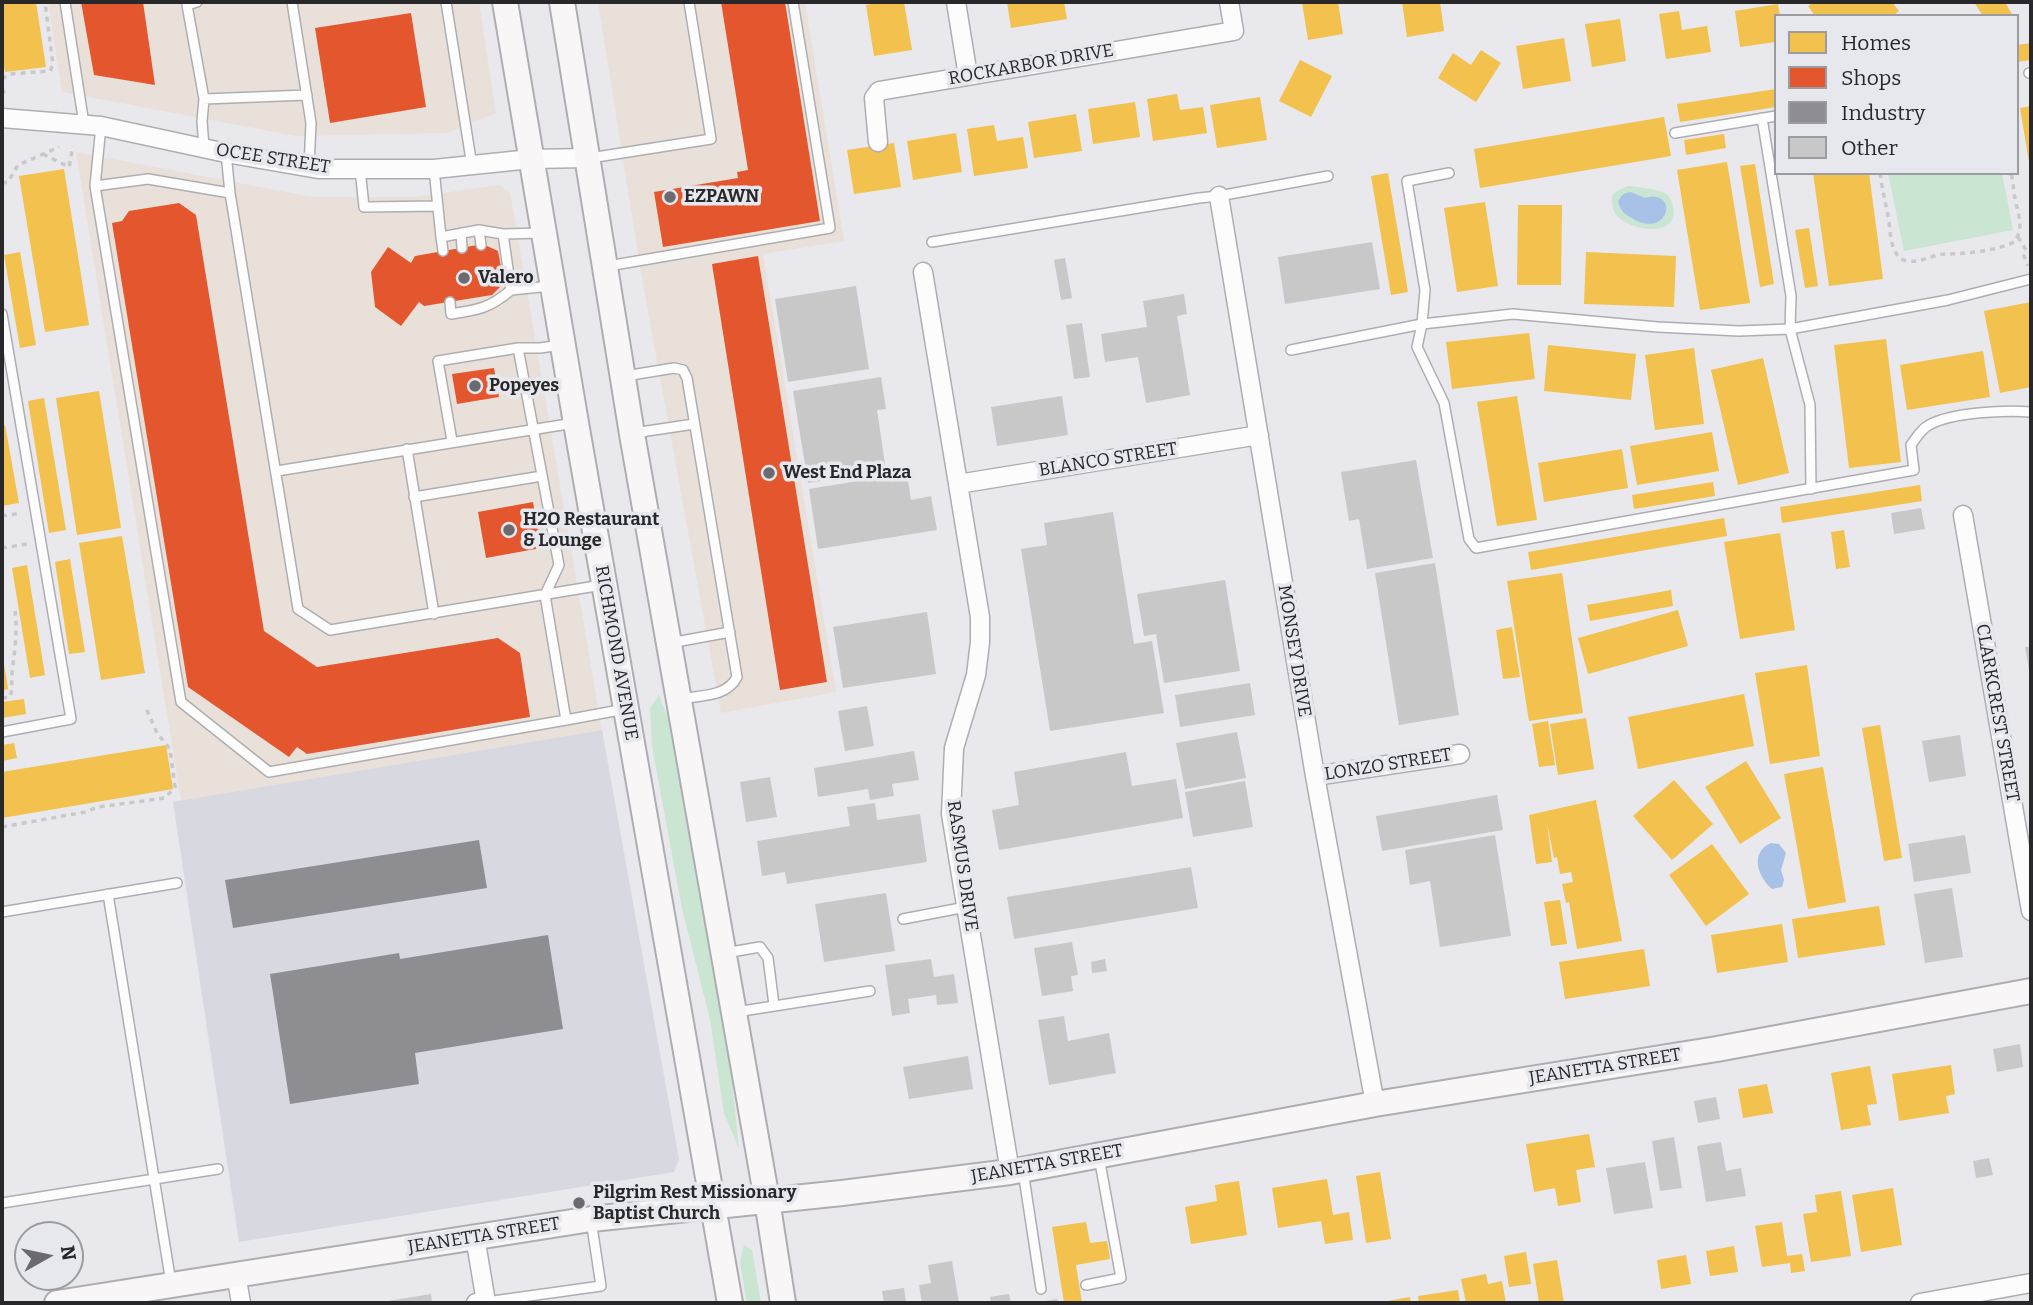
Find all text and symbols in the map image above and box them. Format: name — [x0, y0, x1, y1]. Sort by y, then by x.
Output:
legend — [1774, 14, 2019, 175]
text: Homes — [1841, 30, 1911, 56]
street label: ROCKARBOR DRIVE — [947, 40, 1115, 90]
text: Shops — [1841, 65, 1901, 91]
text: Industry — [1841, 100, 1925, 126]
text: Other — [1841, 135, 1898, 161]
street label: OCEE STREET — [214, 139, 332, 179]
place label: EZPAWN — [684, 186, 759, 208]
marker: EZPAWN — [662, 189, 678, 205]
place label: Valero — [478, 267, 534, 289]
marker: Valero — [456, 270, 472, 286]
place label: Popeyes — [489, 375, 559, 397]
marker: Popeyes — [467, 378, 483, 394]
street label: BLANCO STREET — [1037, 438, 1179, 482]
place label: West End Plaza — [783, 462, 911, 484]
marker: West End Plaza — [761, 465, 777, 481]
place label: H2O Restaurant & Lounge — [523, 509, 659, 552]
marker: H2O Restaurant & Lounge — [501, 522, 517, 538]
street label: RICHMOND AVENUE — [590, 564, 642, 742]
street label: MONSEY DRIVE — [1273, 583, 1315, 719]
street label: CLARKCREST STREET — [1971, 622, 2023, 804]
street label: LONZO STREET — [1323, 744, 1453, 786]
street label: RASMUS DRIVE — [942, 799, 982, 933]
street label: JEANETTA STREET — [1527, 1044, 1683, 1090]
street label: JEANETTA STREET — [969, 1140, 1125, 1188]
place label: Pilgrim Rest Missionary Baptist Church — [593, 1182, 796, 1224]
marker: Pilgrim Rest Missionary Baptist Church — [571, 1195, 587, 1211]
street label: JEANETTA STREET — [406, 1213, 562, 1259]
north arrow — [14, 1221, 84, 1291]
text: N — [56, 1244, 81, 1262]

